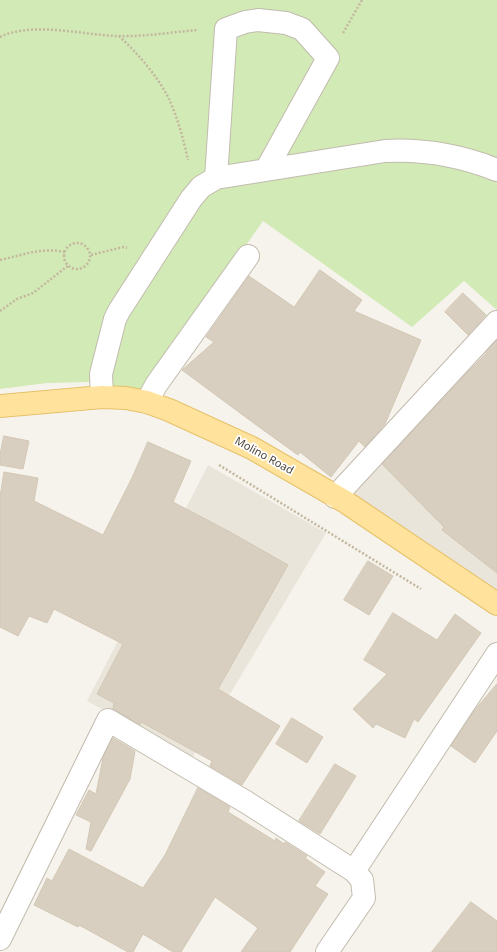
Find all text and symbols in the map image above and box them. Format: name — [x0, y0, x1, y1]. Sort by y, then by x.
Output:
street label: Molino Road — [232, 434, 296, 478]

